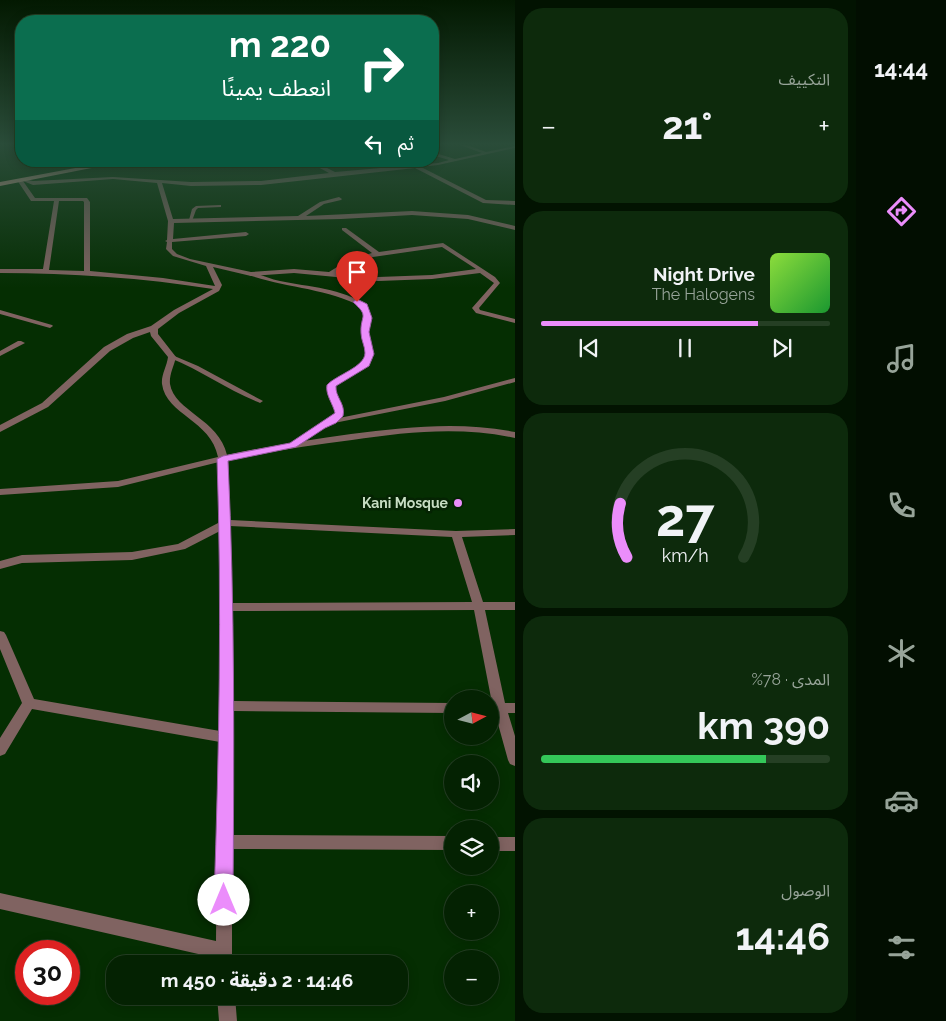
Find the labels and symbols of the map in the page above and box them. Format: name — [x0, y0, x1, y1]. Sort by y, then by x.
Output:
pin — [336, 251, 378, 302]
place label: Kani Mosque — [362, 495, 449, 511]
marker: Kani Mosque — [452, 497, 464, 509]
north arrow — [444, 690, 499, 745]
position arrow — [197, 873, 249, 925]
speed limit sign: 30 — [15, 940, 80, 1005]

